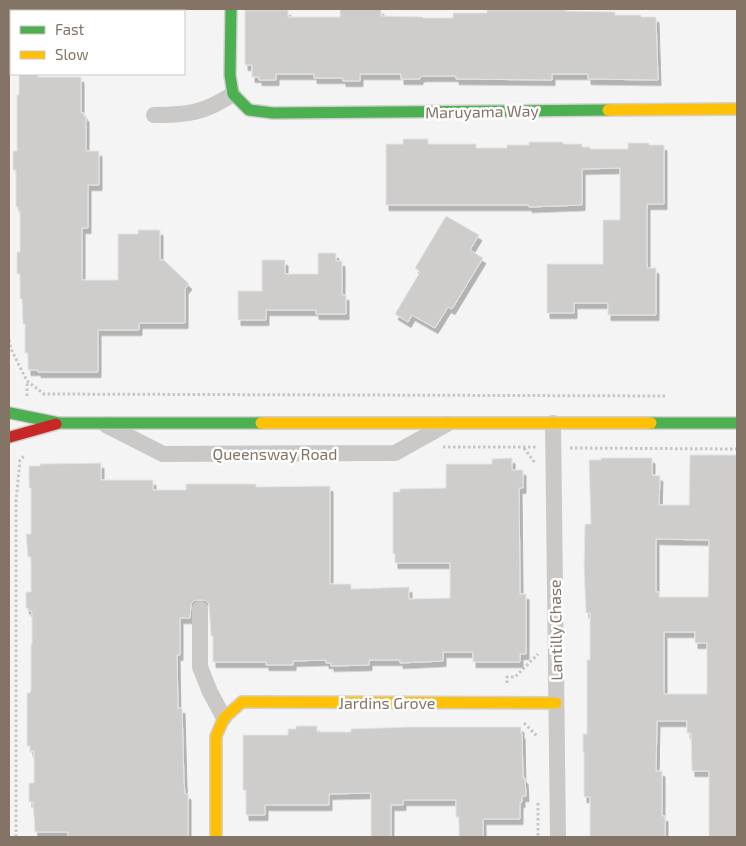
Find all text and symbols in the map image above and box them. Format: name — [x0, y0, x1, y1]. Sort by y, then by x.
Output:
legend — [10, 10, 185, 75]
text: Fast — [55, 20, 85, 38]
text: Slow — [55, 45, 89, 63]
street label: Maruyama Way — [425, 100, 540, 121]
street label: Queensway Road — [213, 444, 337, 464]
street label: Lantilly Chase — [545, 579, 565, 681]
street label: Jardins Grove — [339, 693, 435, 712]

